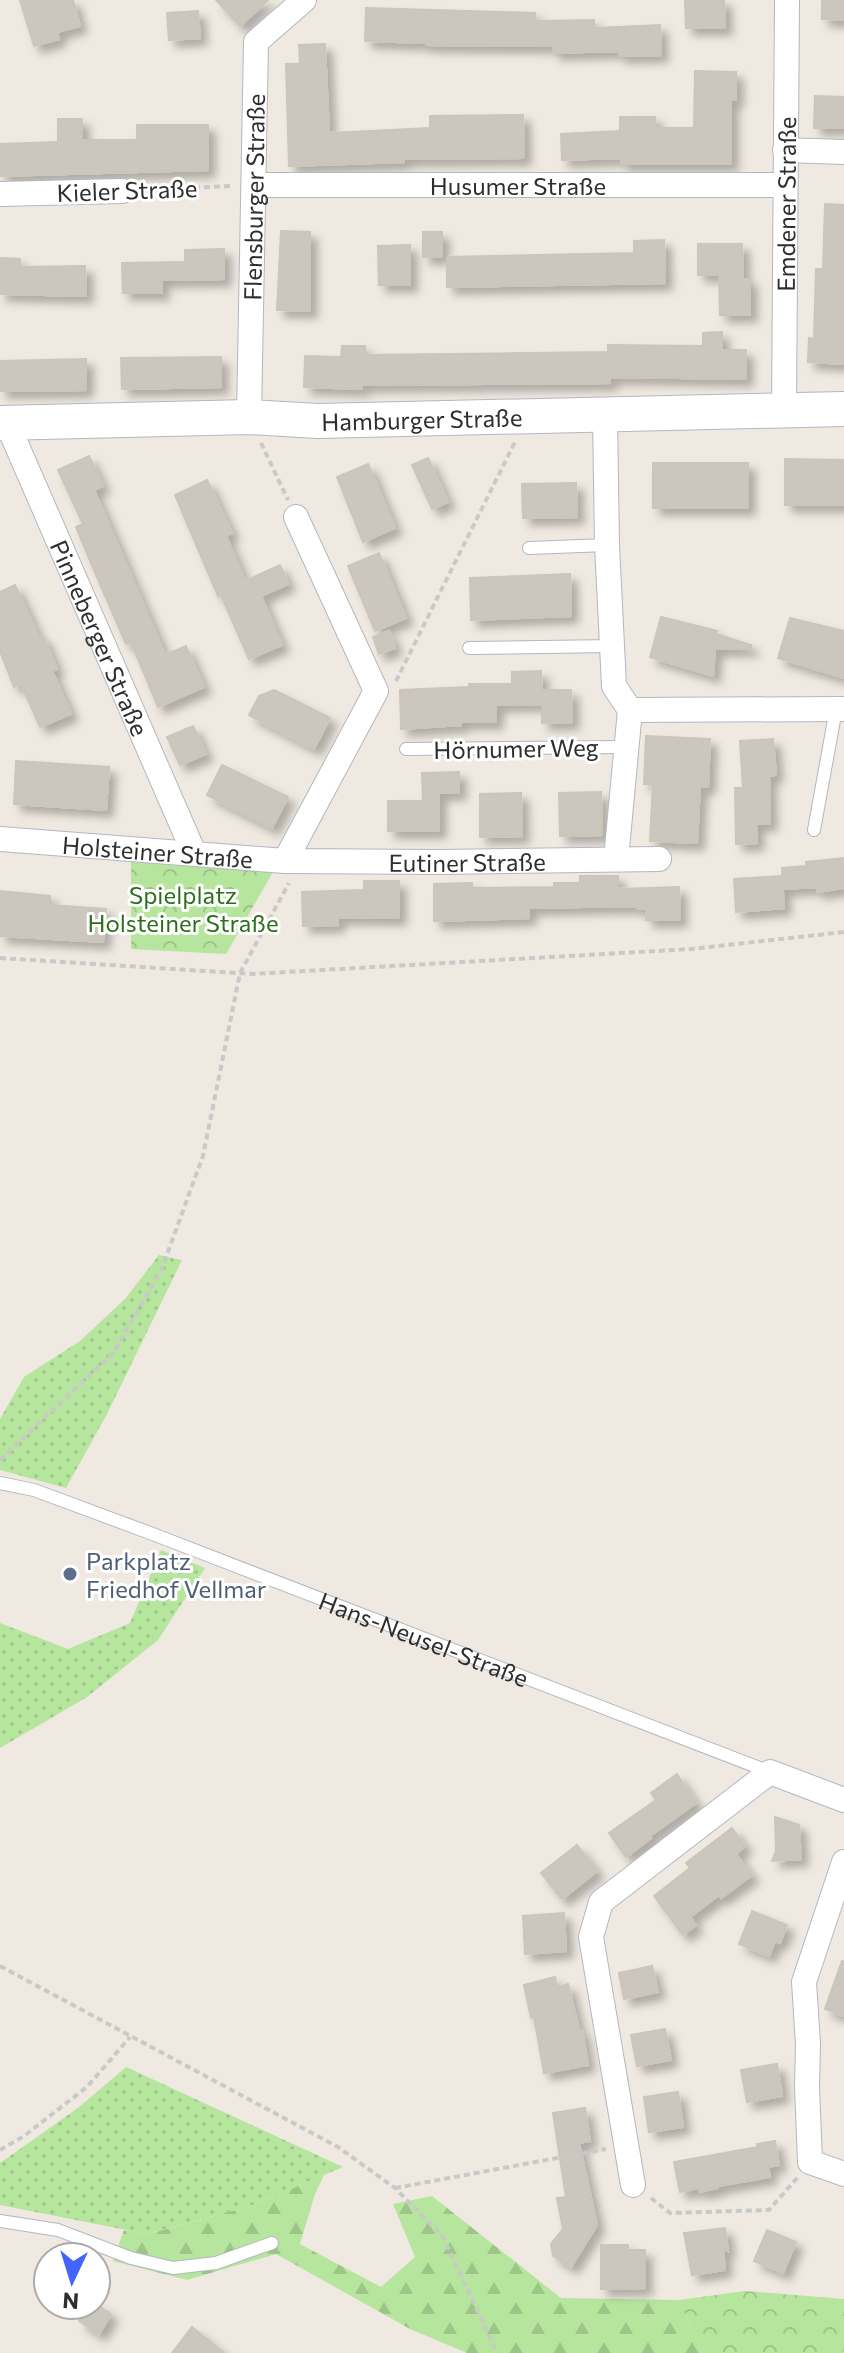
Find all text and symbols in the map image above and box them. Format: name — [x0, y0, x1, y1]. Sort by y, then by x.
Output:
street label: Flensburger Straße — [237, 93, 270, 301]
street label: Emdener Straße — [770, 116, 801, 292]
street label: Husumer Straße — [430, 171, 606, 200]
street label: Kieler Straße — [56, 173, 198, 207]
street label: Hamburger Straße — [321, 402, 523, 435]
street label: Pinneberger Straße — [45, 535, 156, 740]
street label: Hörnumer Weg — [433, 732, 599, 764]
street label: Holsteiner Straße — [61, 829, 254, 873]
street label: Eutiner Straße — [388, 846, 546, 877]
park label: Spielplatz Holsteiner Straße — [87, 880, 279, 937]
place label: Parkplatz Friedhof Vellmar — [86, 1546, 267, 1603]
marker: Parkplatz Friedhof Vellmar — [61, 1565, 79, 1583]
street label: Hans-Neusel-Straße — [315, 1585, 533, 1692]
north arrow — [32, 2241, 112, 2321]
text: N — [61, 2287, 80, 2315]

